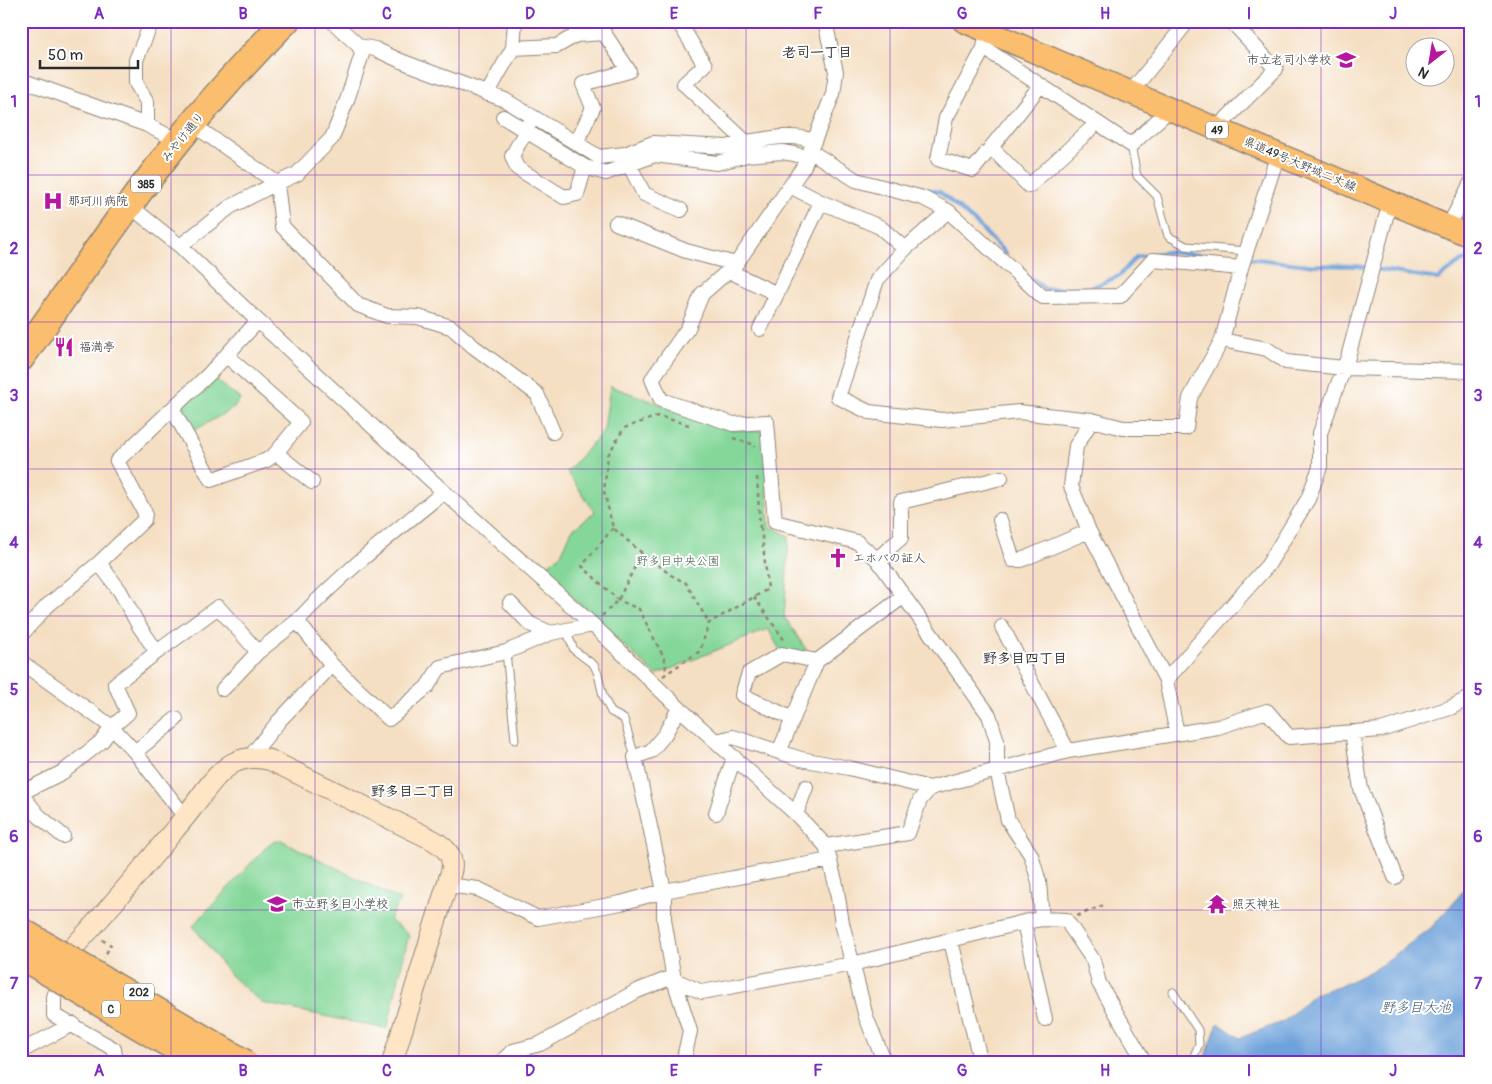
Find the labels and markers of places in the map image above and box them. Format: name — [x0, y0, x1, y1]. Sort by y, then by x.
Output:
school or university icon: 市立老司小学校 — [1335, 49, 1357, 71]
place label: 市立老司小学校 — [1247, 53, 1331, 68]
hospital icon: 那珂川病院 — [42, 190, 64, 212]
place label: 那珂川病院 — [68, 194, 128, 209]
restaurant icon: 福満亭 — [53, 336, 75, 358]
place label: 福満亭 — [79, 340, 115, 355]
church icon: エホバの証人 — [827, 547, 849, 569]
place label: エホバの証人 — [853, 551, 925, 566]
school or university icon: 市立野多目小学校 — [266, 893, 288, 915]
temple icon: 照天神社 — [1206, 893, 1228, 915]
place label: 市立野多目小学校 — [292, 897, 388, 912]
place label: 照天神社 — [1232, 897, 1280, 912]

